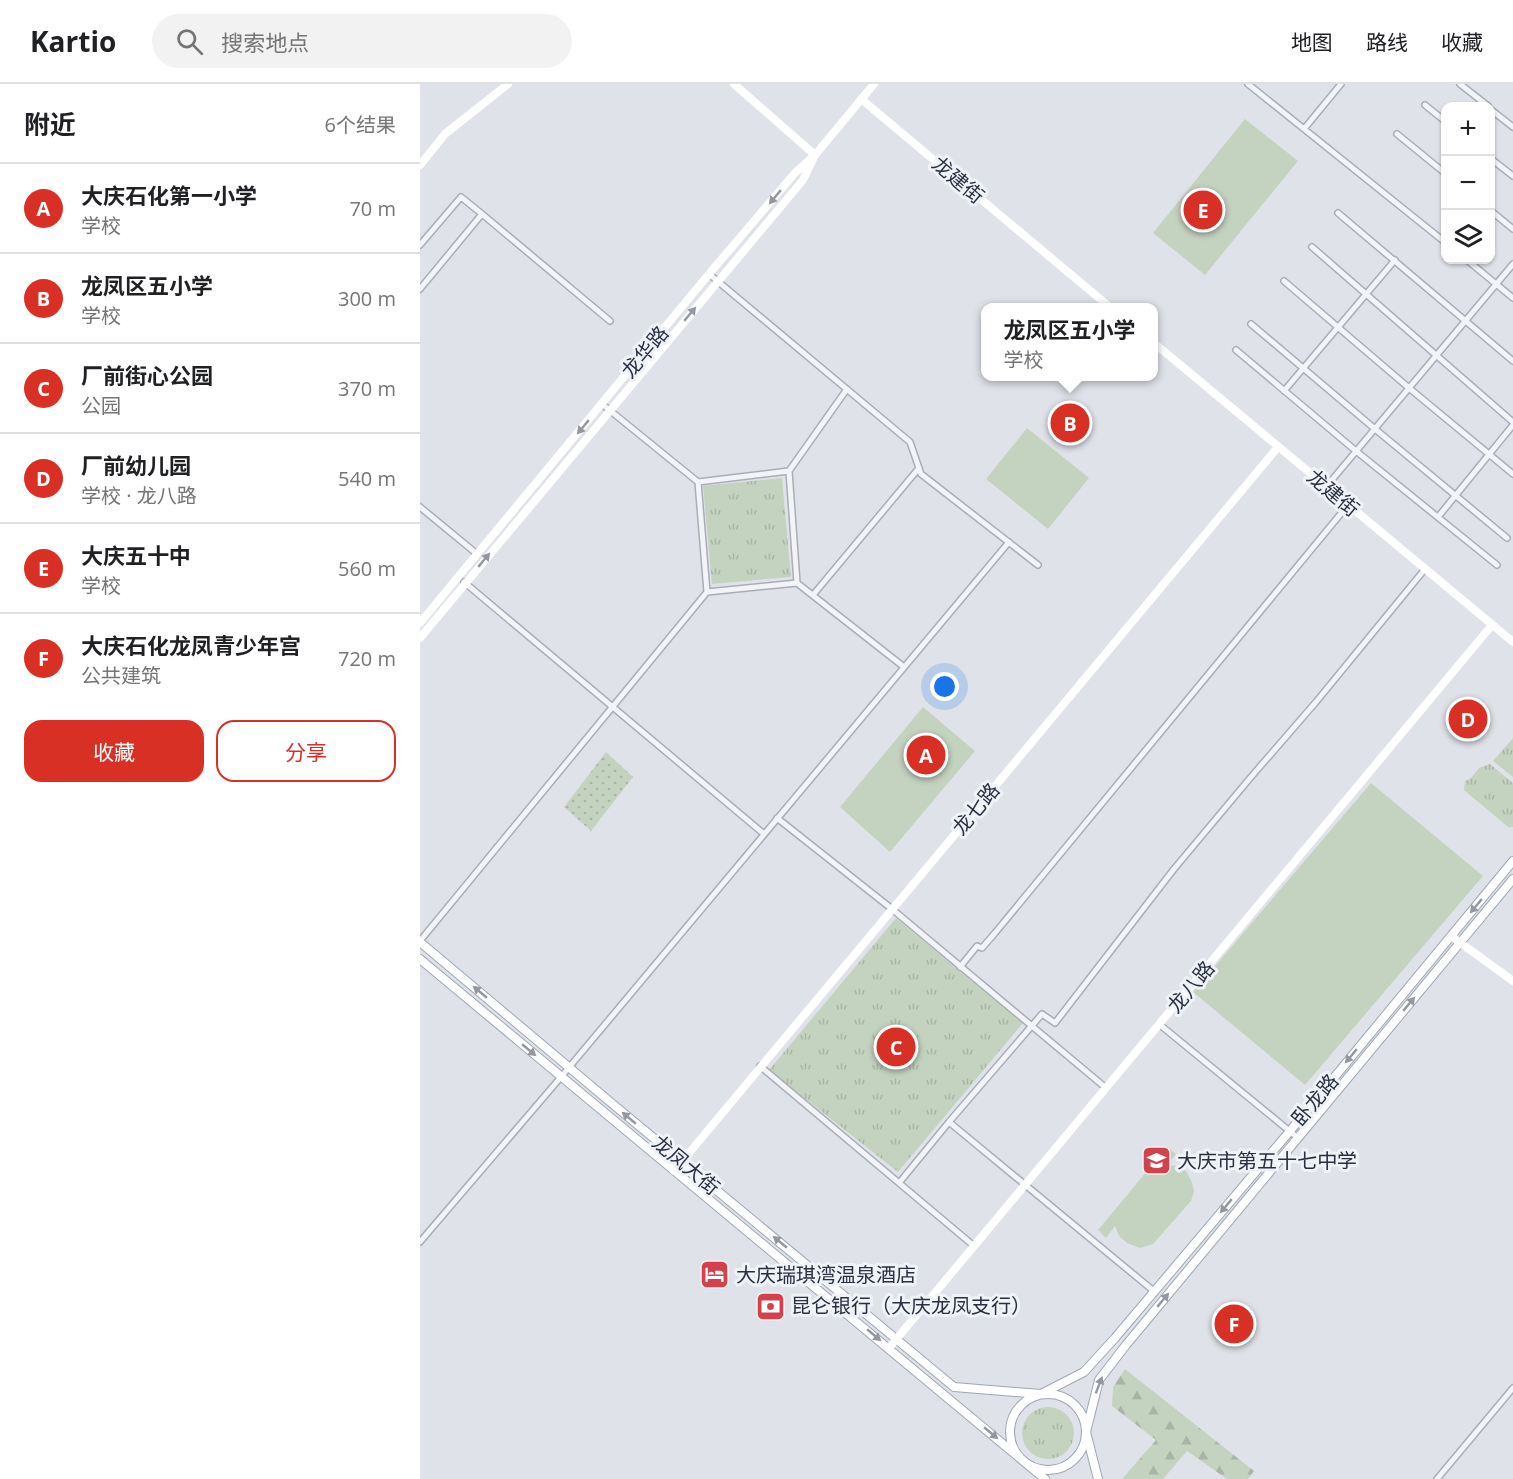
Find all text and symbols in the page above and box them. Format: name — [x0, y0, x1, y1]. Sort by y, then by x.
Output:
search box — [152, 14, 572, 68]
text: Kartio — [30, 22, 116, 60]
icon: search — [173, 25, 206, 58]
text: 搜索地点 — [221, 27, 309, 57]
text: 地图 — [1291, 28, 1333, 56]
text: 路线 — [1366, 28, 1408, 56]
text: 收藏 — [1441, 28, 1483, 56]
map controls — [1441, 102, 1495, 264]
button: + — [1441, 102, 1495, 156]
text: 附近 — [24, 106, 76, 142]
text: 6个结果 — [325, 111, 396, 138]
street label: 龙建街 — [927, 150, 990, 209]
button: − — [1441, 156, 1495, 210]
text: 大庆石化第一小学 — [81, 180, 257, 210]
pin: E — [1184, 188, 1222, 232]
one-way arrow — [768, 189, 781, 205]
text: A — [37, 195, 50, 222]
text: 70 m — [349, 195, 396, 222]
button: layers — [1441, 210, 1495, 264]
text: 学校 — [81, 212, 121, 239]
text: 龙凤区五小学 — [81, 270, 213, 300]
text: B — [37, 285, 50, 312]
text: 300 m — [338, 285, 396, 312]
text: 学校 — [81, 302, 121, 329]
popup — [981, 303, 1158, 381]
one-way arrow — [684, 306, 697, 322]
text: 龙凤区五小学 — [1003, 314, 1136, 344]
street label: 龙华路 — [615, 320, 674, 383]
text: 学校 — [1003, 346, 1043, 373]
text: 厂前街心公园 — [81, 360, 213, 390]
text: C — [37, 375, 50, 402]
text: 370 m — [338, 375, 396, 402]
text: 公园 — [81, 392, 121, 419]
pin: B — [1050, 400, 1090, 446]
one-way arrow — [576, 419, 589, 435]
text: 厂前幼儿园 — [81, 450, 191, 480]
street label: 龙建街 — [1302, 463, 1365, 522]
text: D — [36, 465, 51, 492]
text: 540 m — [338, 465, 396, 492]
text: 学校 · 龙八路 — [81, 482, 197, 509]
text: 大庆五十中 — [81, 540, 191, 570]
one-way arrow — [478, 552, 491, 568]
text: E — [38, 555, 49, 582]
text: 560 m — [338, 555, 396, 582]
text: 学校 — [81, 572, 121, 599]
text: 大庆石化龙凤青少年宫 — [81, 630, 301, 660]
text: F — [38, 645, 49, 672]
text: 720 m — [338, 645, 396, 672]
text: 公共建筑 — [81, 662, 161, 689]
your location — [930, 672, 959, 701]
pin: D — [1448, 696, 1488, 742]
button: 收藏 — [24, 720, 204, 782]
button: 分享 — [216, 720, 396, 782]
pin: A — [906, 732, 946, 778]
street label: 龙七路 — [946, 777, 1005, 840]
one-way arrow — [1469, 898, 1482, 914]
street label: 龙八路 — [1161, 955, 1220, 1018]
one-way arrow — [472, 986, 488, 999]
one-way arrow — [1402, 996, 1415, 1012]
pin: C — [876, 1024, 916, 1070]
one-way arrow — [521, 1043, 536, 1056]
one-way arrow — [1345, 1049, 1358, 1064]
street label: 卧龙路 — [1285, 1068, 1344, 1131]
one-way arrow — [622, 1112, 637, 1125]
street label: 龙凤大街 — [647, 1129, 726, 1201]
school or university icon: 大庆市第五十七中学 — [1140, 1145, 1172, 1177]
place label: 大庆市第五十七中学 — [1177, 1147, 1357, 1174]
one-way arrow — [1220, 1198, 1233, 1214]
one-way arrow — [772, 1237, 787, 1249]
hotel icon: 大庆瑞琪湾温泉酒店 — [699, 1259, 731, 1291]
place label: 大庆瑞琪湾温泉酒店 — [736, 1261, 916, 1288]
bank icon: 昆仑银行（大庆龙凤支行） — [754, 1290, 786, 1322]
place label: 昆仑银行（大庆龙凤支行） — [791, 1292, 1031, 1319]
one-way arrow — [1156, 1293, 1169, 1308]
pin: F — [1214, 1302, 1254, 1346]
one-way arrow — [866, 1329, 881, 1341]
one-way arrow — [1095, 1376, 1104, 1394]
one-way arrow — [983, 1426, 998, 1439]

